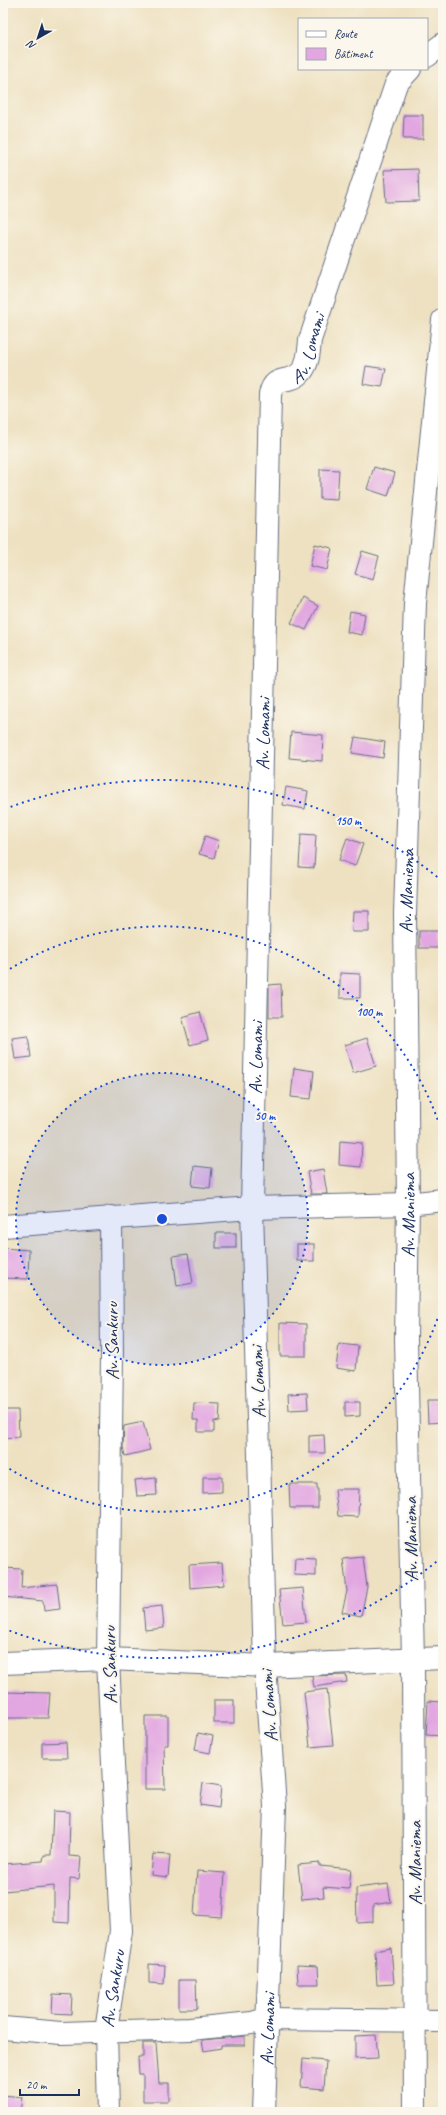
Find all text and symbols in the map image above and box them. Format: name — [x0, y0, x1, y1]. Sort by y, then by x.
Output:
north arrow — [18, 18, 58, 58]
legend — [298, 18, 428, 70]
text: Route — [334, 26, 358, 42]
text: N — [23, 37, 39, 53]
text: Bâtiment — [334, 46, 373, 62]
street label: Av. Lomami — [287, 308, 332, 390]
street label: Av. Lomami — [251, 695, 276, 770]
text: 150 m — [335, 813, 362, 829]
street label: Av. Maniema — [394, 847, 420, 933]
text: 100 m — [356, 1004, 383, 1020]
street label: Av. Lomami — [244, 1019, 269, 1094]
text: 50 m — [255, 1108, 276, 1124]
street label: Av. Maniema — [396, 1171, 421, 1257]
centre of rings — [155, 1212, 169, 1226]
street label: Av. Sankuru — [100, 1301, 124, 1380]
street label: Av. Lomami — [245, 1343, 271, 1419]
street label: Av. Maniema — [398, 1495, 424, 1581]
street label: Av. Sankuru — [97, 1625, 123, 1704]
street label: Av. Lomami — [254, 1667, 283, 1743]
street label: Av. Maniema — [403, 1819, 427, 1905]
street label: Av. Sankuru — [96, 1947, 131, 2029]
street label: Av. Lomami — [255, 1990, 281, 2066]
scale bar — [20, 2071, 79, 2097]
text: 20 m — [26, 2077, 48, 2093]

